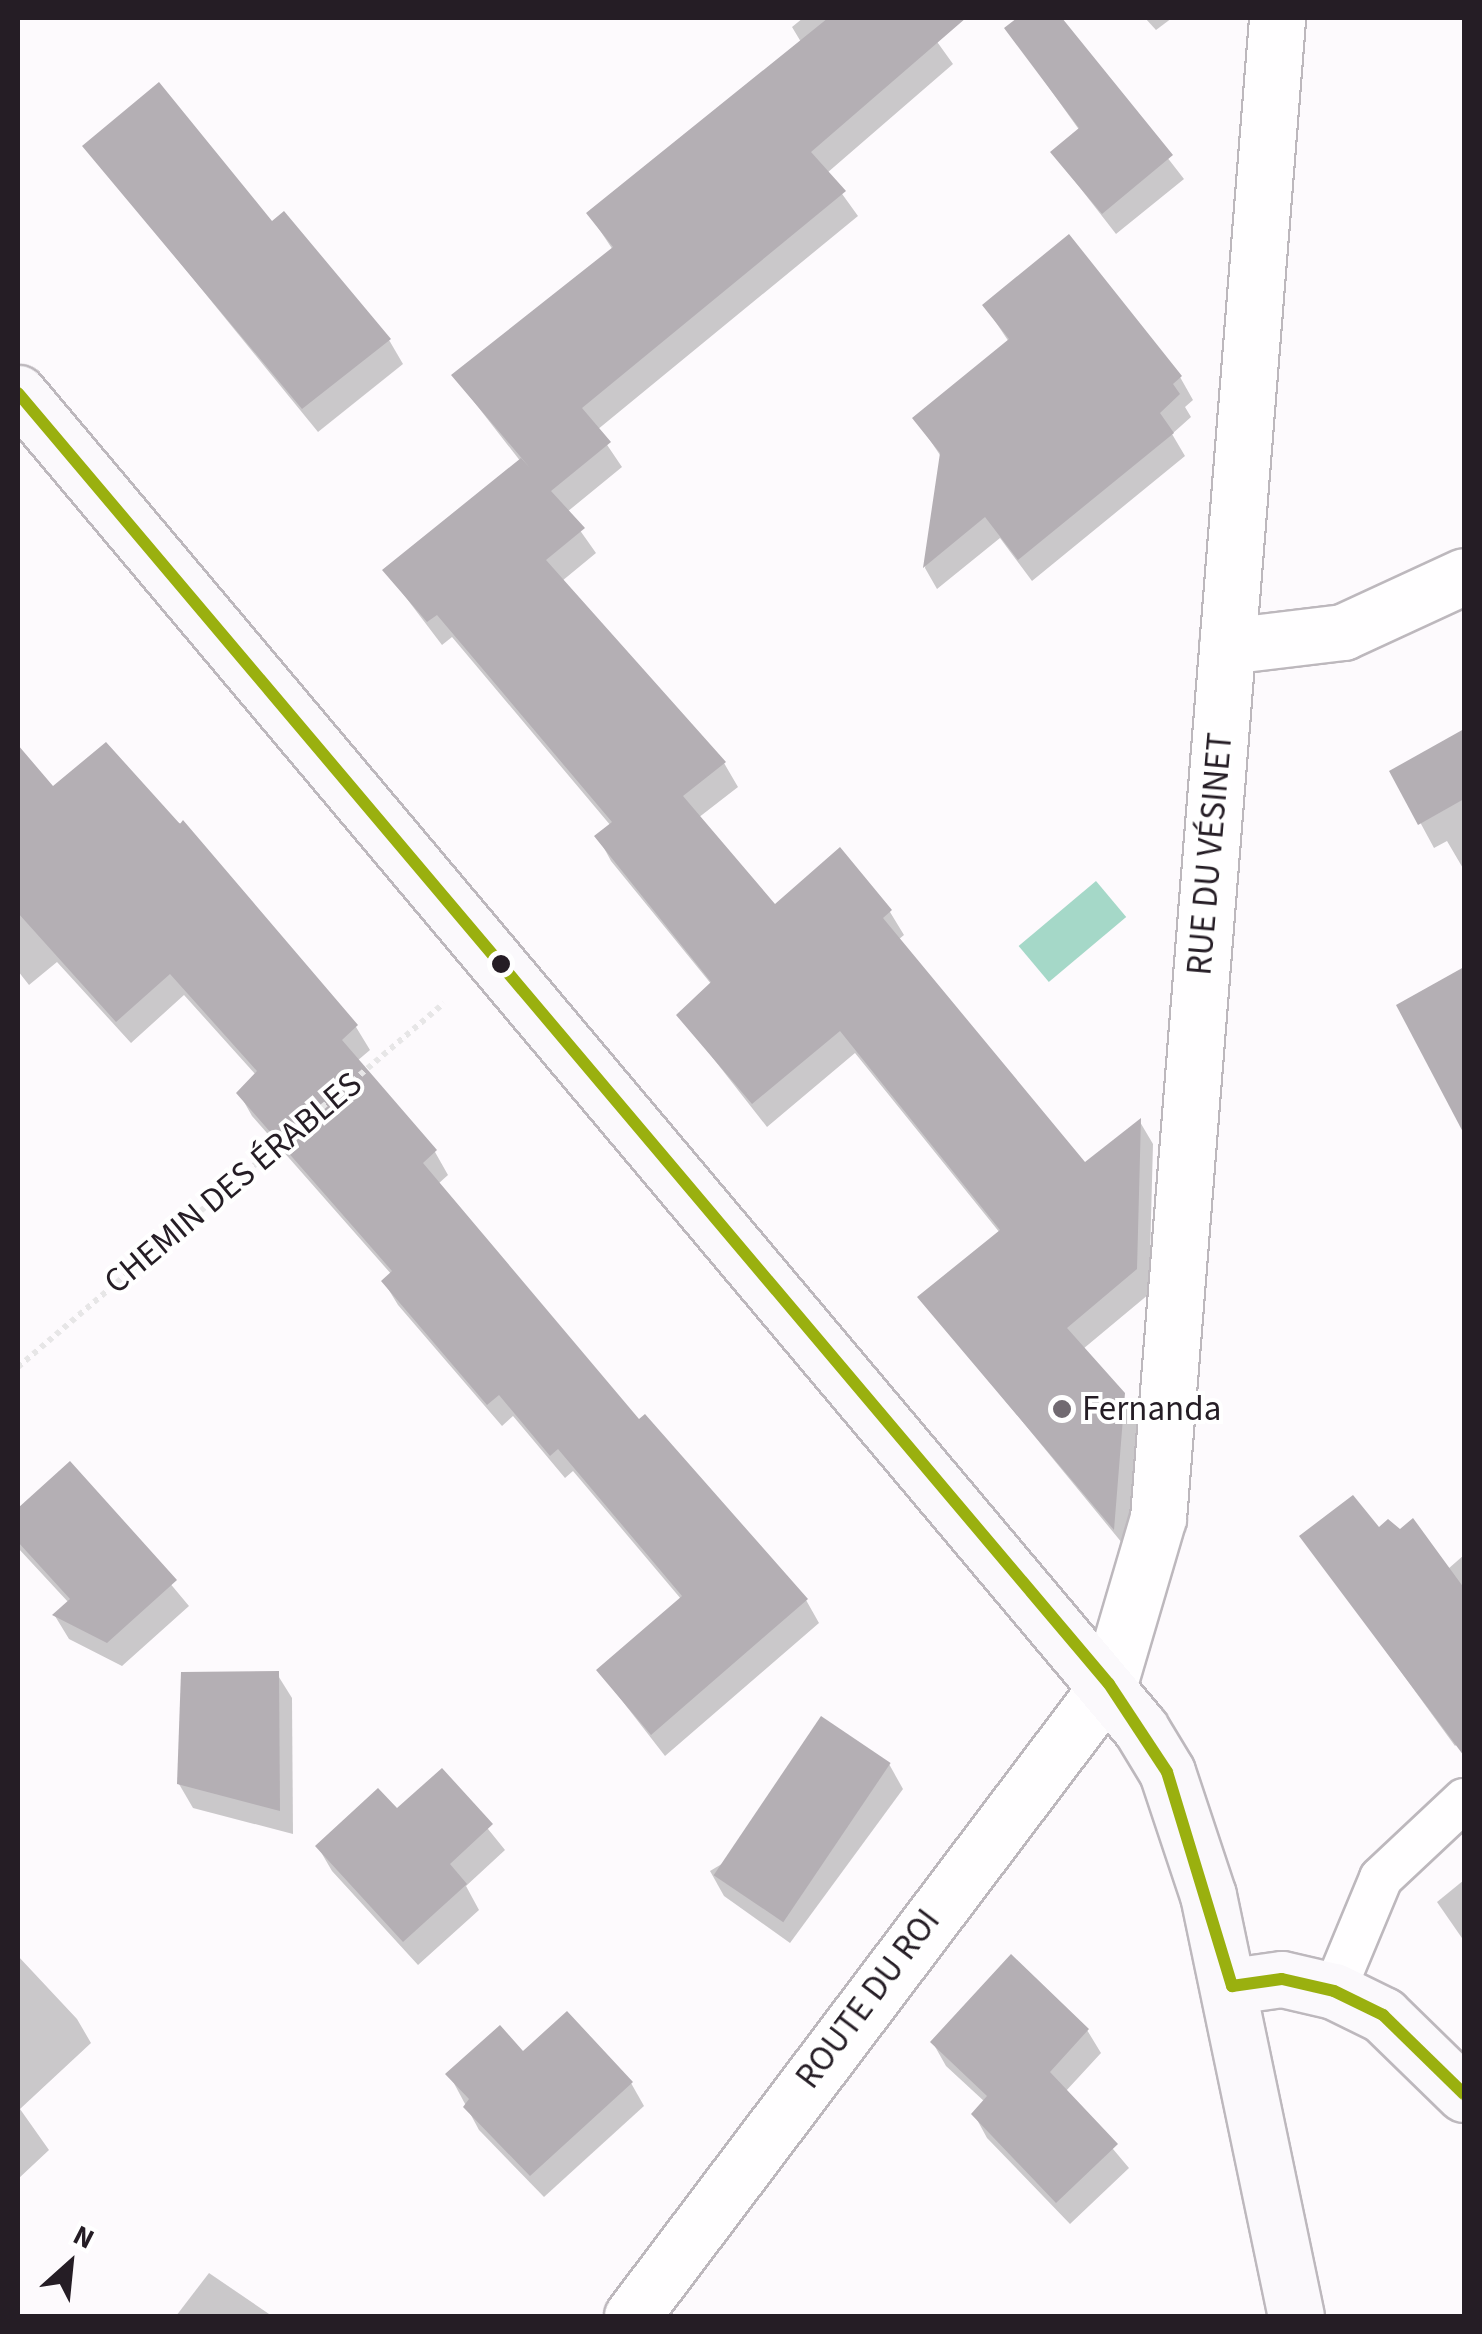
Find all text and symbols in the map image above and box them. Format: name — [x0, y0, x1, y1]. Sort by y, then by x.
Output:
street label: RUE DU VÉSINET — [1178, 731, 1242, 977]
unlabelled marker — [491, 954, 511, 974]
street label: CHEMIN DES ÉRABLES — [96, 1063, 370, 1303]
place label: Fernanda — [1082, 1388, 1221, 1430]
marker: Fernanda — [1051, 1398, 1073, 1420]
street label: ROUTE DU ROI — [787, 1901, 949, 2097]
north arrow — [20, 2214, 120, 2314]
text: N — [66, 2215, 101, 2259]

